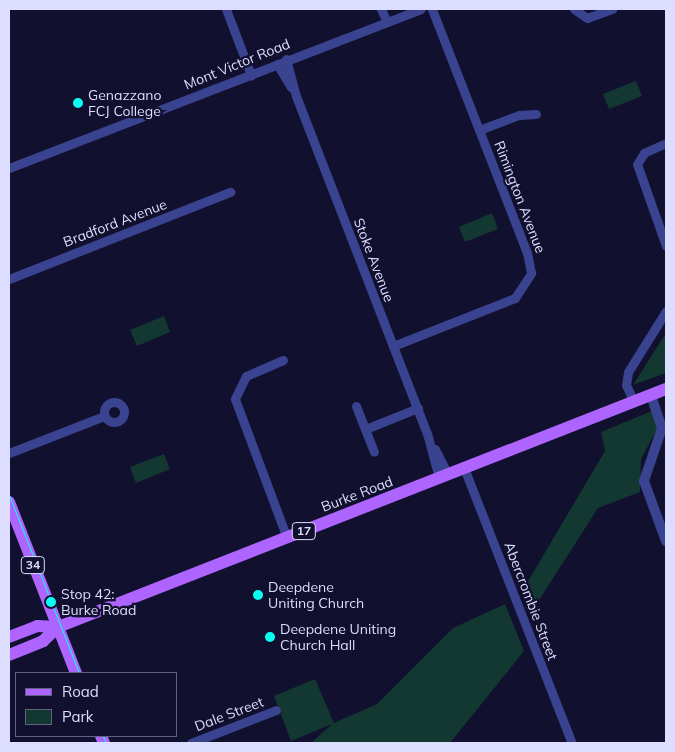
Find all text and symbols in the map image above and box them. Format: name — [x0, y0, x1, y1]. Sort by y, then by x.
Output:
street label: Mont Victor Road — [182, 35, 292, 93]
place label: Genazzano FCJ College — [88, 87, 162, 120]
marker: Genazzano FCJ College — [72, 97, 84, 109]
street label: Rimington Avenue — [491, 139, 549, 255]
street label: Bradford Avenue — [61, 196, 169, 250]
street label: Stoke Avenue — [350, 216, 398, 304]
street label: Burke Road — [319, 473, 395, 515]
road number: 17 — [292, 522, 316, 540]
street label: Abercrombie Street — [501, 540, 561, 662]
road number: 34 — [20, 556, 46, 574]
place label: Deepdene Uniting Church — [268, 579, 364, 612]
place label: Stop 42: Burke Road — [61, 586, 136, 618]
marker: Deepdene Uniting Church — [252, 589, 264, 601]
marker: Stop 42: Burke Road — [45, 596, 57, 608]
place label: Deepdene Uniting Church Hall — [280, 621, 396, 654]
marker: Deepdene Uniting Church Hall — [264, 631, 276, 643]
legend — [15, 672, 178, 737]
text: Road — [62, 682, 99, 701]
street label: Dale Street — [192, 693, 266, 735]
text: Park — [62, 707, 94, 726]

